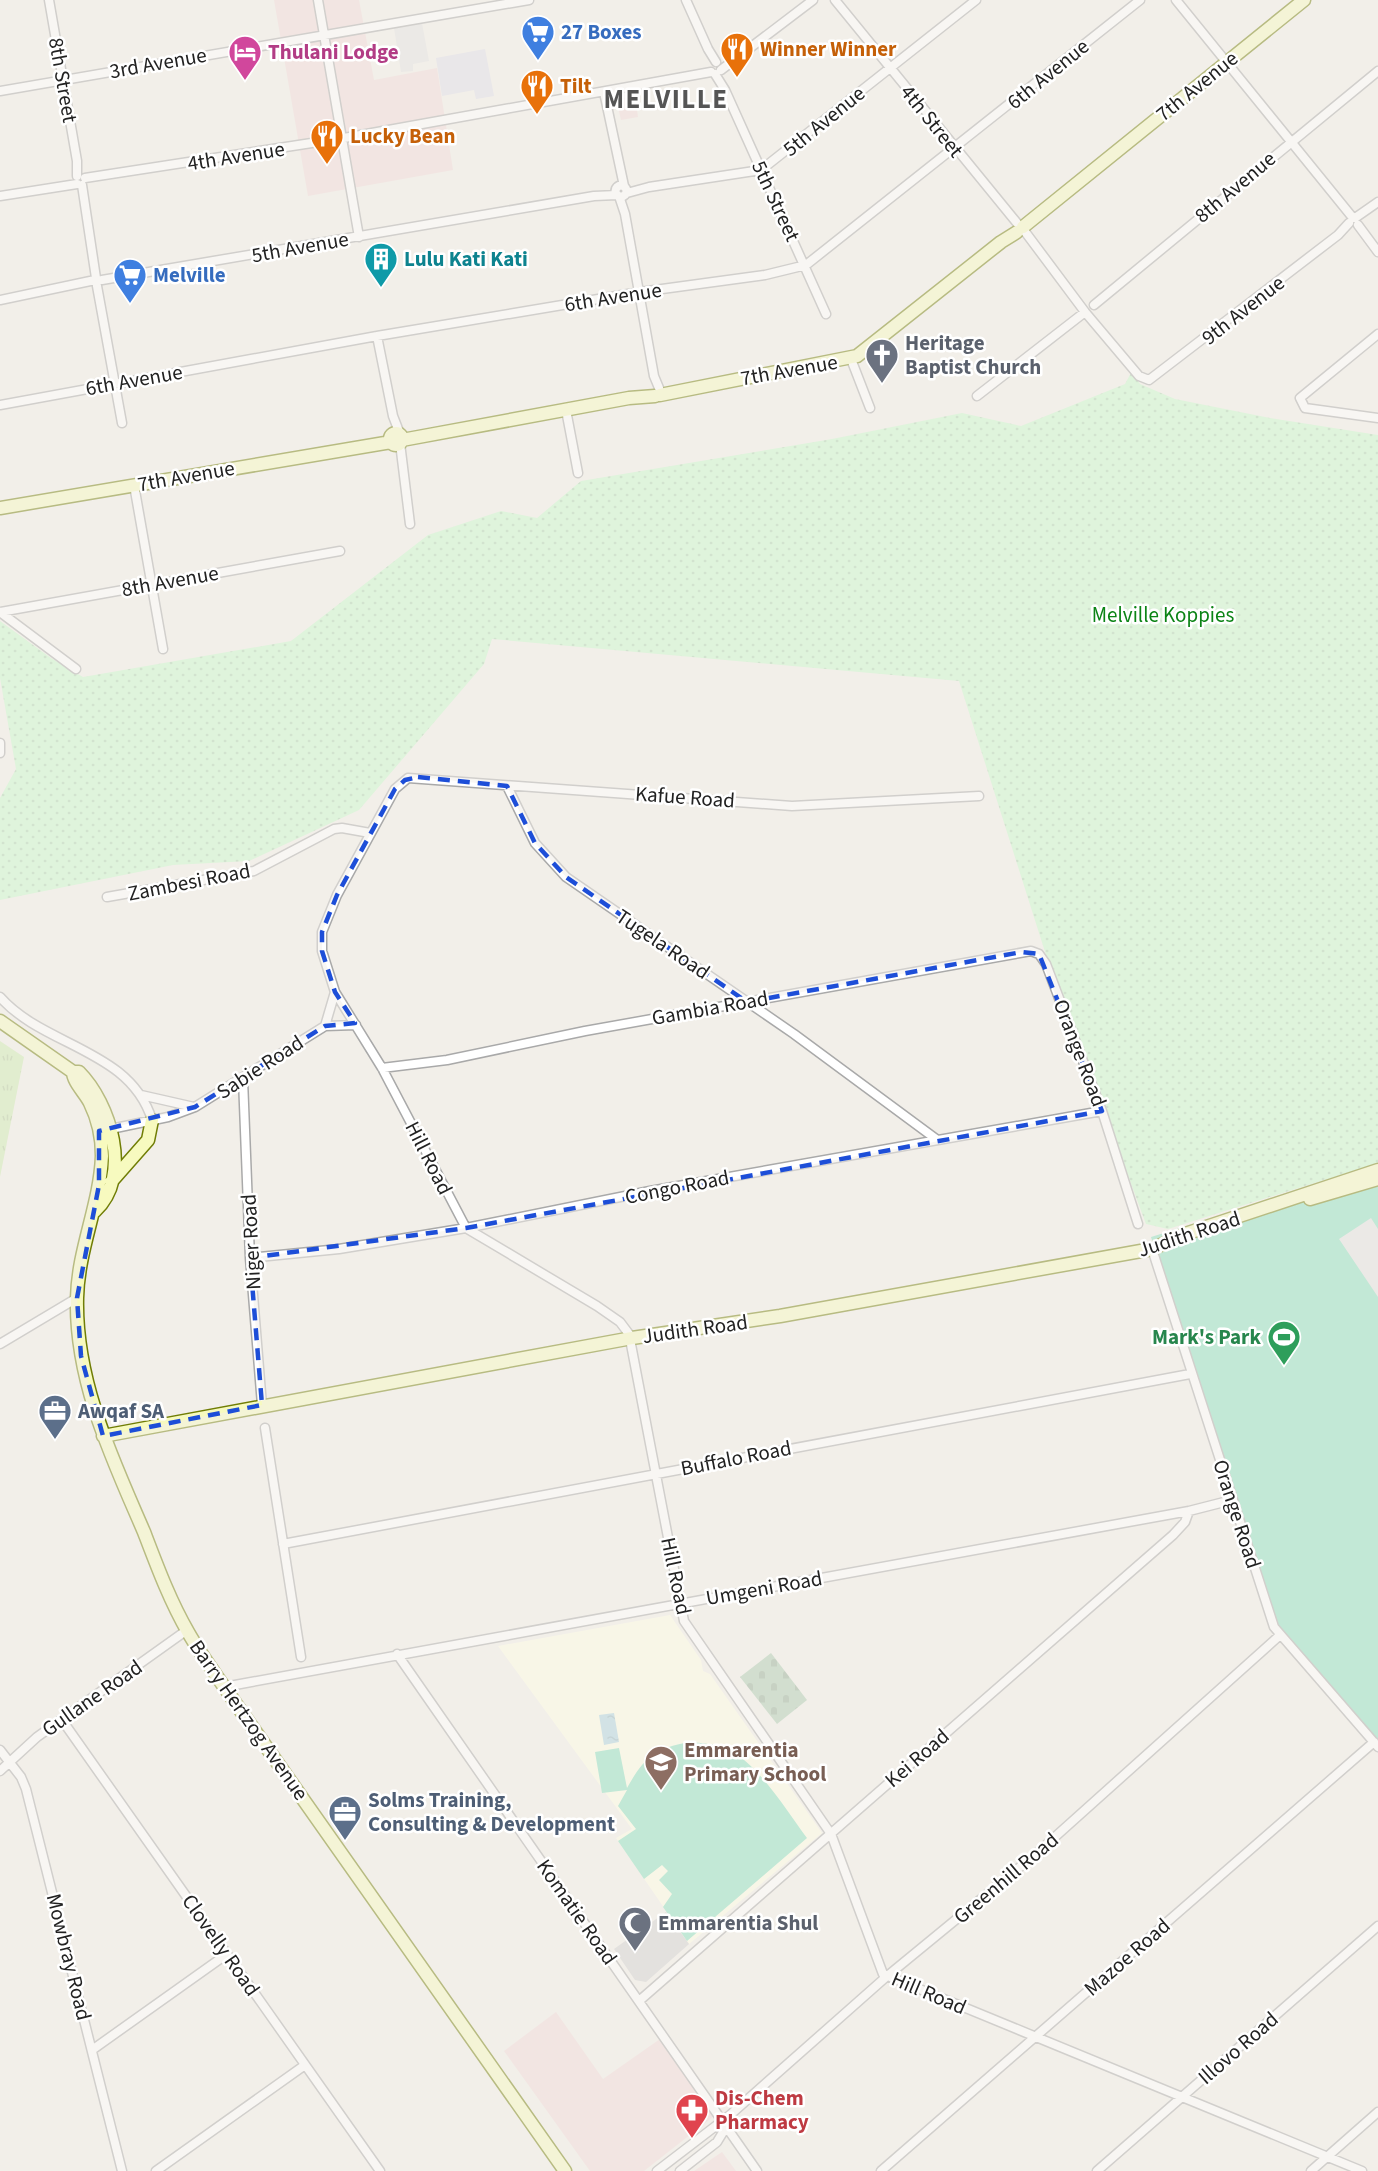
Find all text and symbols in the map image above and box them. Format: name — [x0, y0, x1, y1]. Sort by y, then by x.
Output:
supermarket icon: 27 Boxes — [520, 14, 556, 61]
place label: 27 Boxes — [561, 17, 642, 47]
restaurant icon: Winner Winner — [719, 31, 755, 78]
street label: 6th Avenue — [1001, 32, 1095, 116]
hotel icon: Thulani Lodge — [227, 34, 263, 81]
place label: Winner Winner — [760, 34, 897, 64]
street label: 8th Street — [41, 35, 85, 125]
place label: Thulani Lodge — [268, 37, 399, 67]
street label: 3rd Avenue — [107, 40, 209, 86]
street label: 7th Avenue — [1150, 44, 1244, 128]
restaurant icon: Tilt — [519, 68, 555, 115]
place label: Tilt — [560, 71, 592, 101]
street label: 4th Street — [893, 78, 971, 164]
street label: 5th Avenue — [777, 79, 871, 163]
district label: MELVILLE — [603, 80, 729, 119]
restaurant icon: Lucky Bean — [309, 118, 345, 165]
place label: Lucky Bean — [350, 121, 456, 151]
street label: 4th Avenue — [185, 134, 287, 178]
street label: 8th Avenue — [1188, 144, 1282, 230]
street label: 5th Street — [744, 156, 808, 246]
street label: 5th Avenue — [249, 224, 351, 270]
building icon: Lulu Kati Kati — [363, 241, 399, 288]
place label: Lulu Kati Kati — [404, 244, 528, 274]
supermarket icon: Melville — [112, 257, 148, 304]
place label: Melville — [153, 260, 226, 290]
street label: 9th Avenue — [1195, 268, 1291, 352]
street label: 6th Avenue — [562, 275, 664, 319]
place label: Heritage Baptist Church — [905, 328, 1041, 382]
church icon: Heritage Baptist Church — [864, 337, 900, 384]
street label: 7th Avenue — [738, 347, 840, 393]
street label: 6th Avenue — [83, 357, 185, 403]
street label: 7th Avenue — [135, 453, 237, 499]
street label: 8th Avenue — [119, 558, 221, 604]
park label: Melville Koppies — [1092, 600, 1234, 630]
street label: Kafue Road — [634, 779, 736, 815]
street label: Zambesi Road — [125, 855, 253, 909]
street label: Tugela Road — [610, 901, 716, 987]
street label: Gambia Road — [649, 983, 771, 1033]
street label: Orange Road — [1046, 995, 1114, 1111]
street label: Sabie Road — [211, 1028, 309, 1106]
street label: Hill Road — [398, 1116, 460, 1200]
street label: Congo Road — [622, 1162, 732, 1212]
street label: Niger Road — [234, 1193, 268, 1291]
street label: Judith Road — [1134, 1203, 1244, 1265]
street label: Judith Road — [640, 1307, 750, 1351]
sports icon: Mark's Park — [1266, 1319, 1302, 1366]
place label: Mark's Park — [1152, 1322, 1261, 1352]
office icon: Awqaf SA — [37, 1393, 73, 1440]
place label: Awqaf SA — [77, 1396, 165, 1426]
street label: Buffalo Road — [678, 1433, 794, 1483]
street label: Orange Road — [1205, 1456, 1269, 1572]
street label: Hill Road — [653, 1534, 699, 1618]
street label: Umgeni Road — [703, 1563, 825, 1613]
street label: Barry Hertzog Avenue — [182, 1634, 316, 1806]
street label: Gullane Road — [36, 1652, 148, 1744]
street label: Kei Road — [878, 1721, 956, 1795]
place label: Emmarentia Primary School — [684, 1735, 826, 1789]
school or university icon: Emmarentia Primary School — [643, 1744, 679, 1791]
place label: Solms Training, Consulting & Development — [368, 1785, 615, 1839]
office icon: Solms Training, Consulting & Development — [327, 1794, 363, 1841]
street label: Greenhill Road — [947, 1825, 1065, 1931]
street label: Komatie Road — [529, 1853, 625, 1971]
street label: Clovelly Road — [175, 1888, 267, 2002]
street label: Mowbray Road — [39, 1890, 99, 2024]
mosque icon: Emmarentia Shul — [617, 1905, 653, 1952]
place label: Emmarentia Shul — [658, 1908, 818, 1938]
street label: Mazoe Road — [1077, 1911, 1177, 2003]
street label: Hill Road — [887, 1964, 971, 2022]
street label: Illovo Road — [1191, 2005, 1285, 2091]
place label: Dis-Chem Pharmacy — [715, 2083, 809, 2137]
pharmacy icon: Dis-Chem Pharmacy — [674, 2092, 710, 2139]

